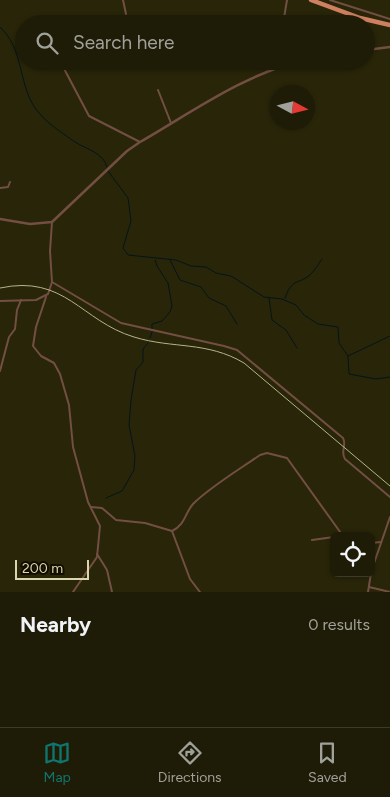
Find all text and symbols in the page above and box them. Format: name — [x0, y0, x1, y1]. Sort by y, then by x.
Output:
search box — [15, 15, 375, 70]
icon: search — [33, 29, 61, 57]
text: Search here — [73, 31, 175, 54]
north arrow — [270, 85, 315, 130]
map controls — [330, 532, 375, 577]
button: locate — [330, 532, 375, 577]
scale bar — [15, 557, 89, 580]
text: 200 m — [22, 560, 63, 577]
text: Nearby — [20, 612, 91, 637]
text: 0 results — [308, 615, 370, 634]
tab: Map — [43, 739, 71, 786]
tab: Directions — [158, 739, 222, 786]
tab: Saved — [308, 739, 347, 786]

